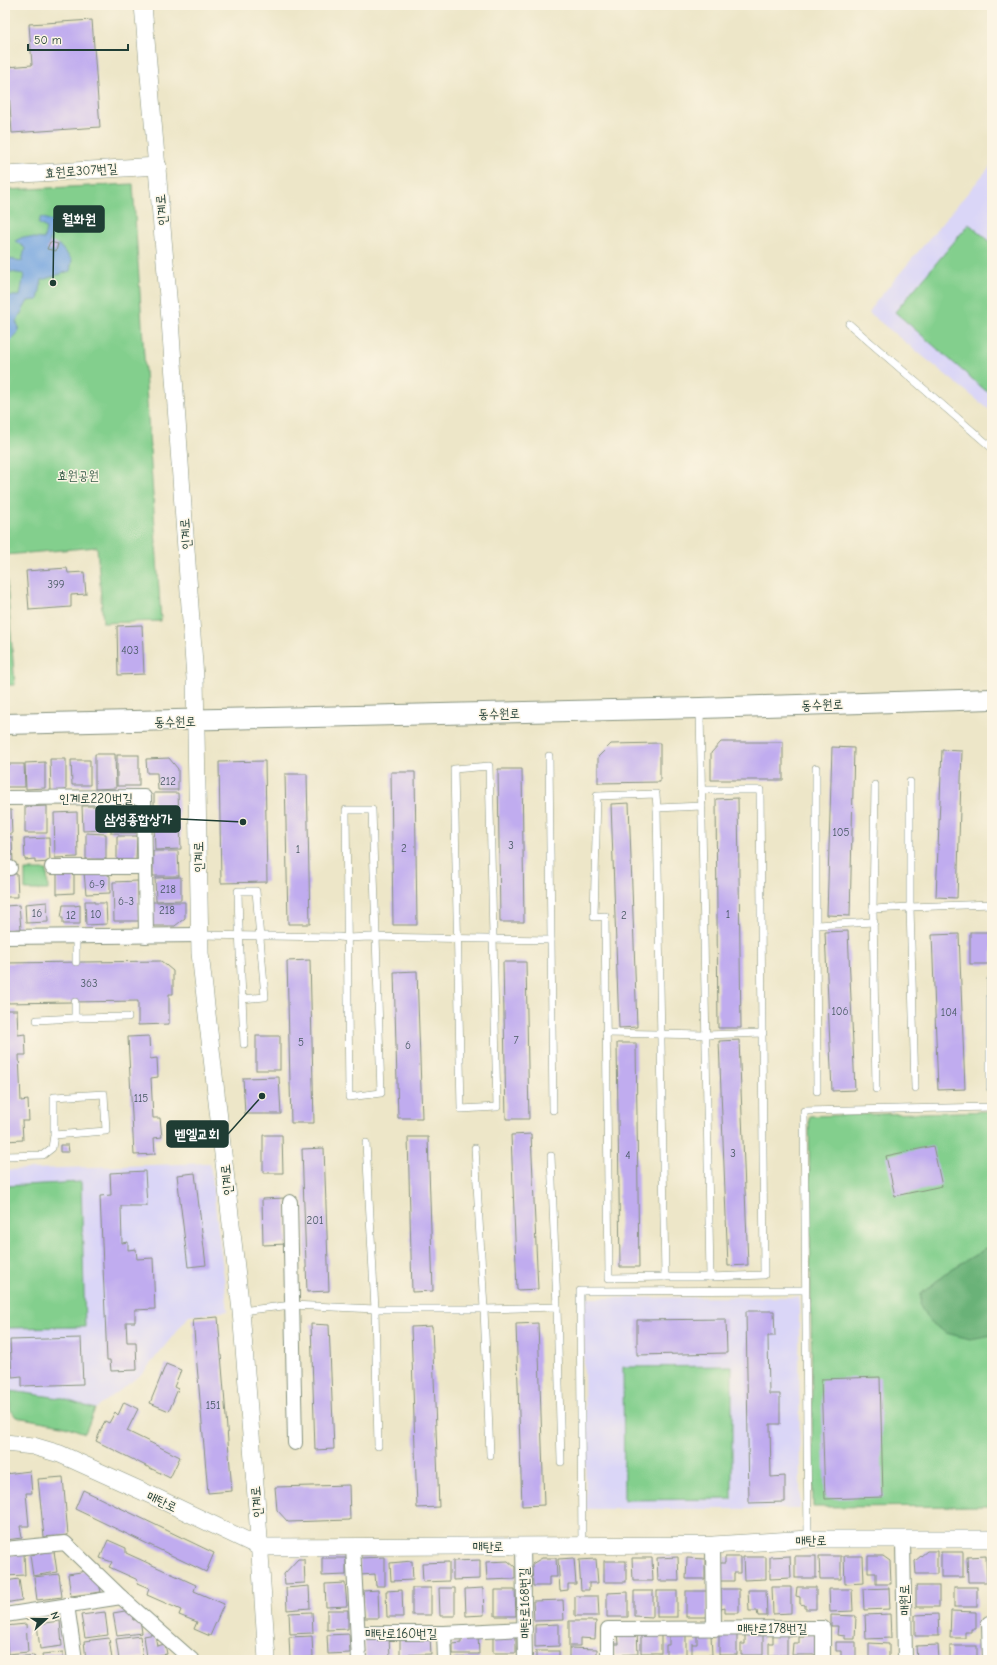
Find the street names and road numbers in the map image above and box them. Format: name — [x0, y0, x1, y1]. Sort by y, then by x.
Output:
street label: 효원로307번길 — [44, 160, 118, 181]
street label: 인계로 — [153, 194, 170, 226]
street label: 인계로 — [177, 518, 194, 550]
street label: 동수원로 — [801, 696, 843, 713]
street label: 동수원로 — [478, 706, 520, 721]
street label: 동수원로 — [154, 714, 196, 729]
street label: 인계로220번길 — [59, 791, 133, 806]
street label: 인계로 — [191, 841, 206, 873]
street label: 인계로 — [217, 1164, 236, 1196]
street label: 인계로 — [248, 1486, 265, 1518]
street label: 매탄로 — [144, 1488, 179, 1515]
street label: 매탄로 — [795, 1533, 827, 1548]
street label: 매탄로 — [472, 1539, 504, 1554]
street label: 매탄로168번길 — [516, 1567, 533, 1639]
street label: 매원로 — [897, 1584, 912, 1616]
street label: 매탄로178번길 — [737, 1621, 807, 1636]
street label: 매탄로160번길 — [365, 1626, 437, 1641]

